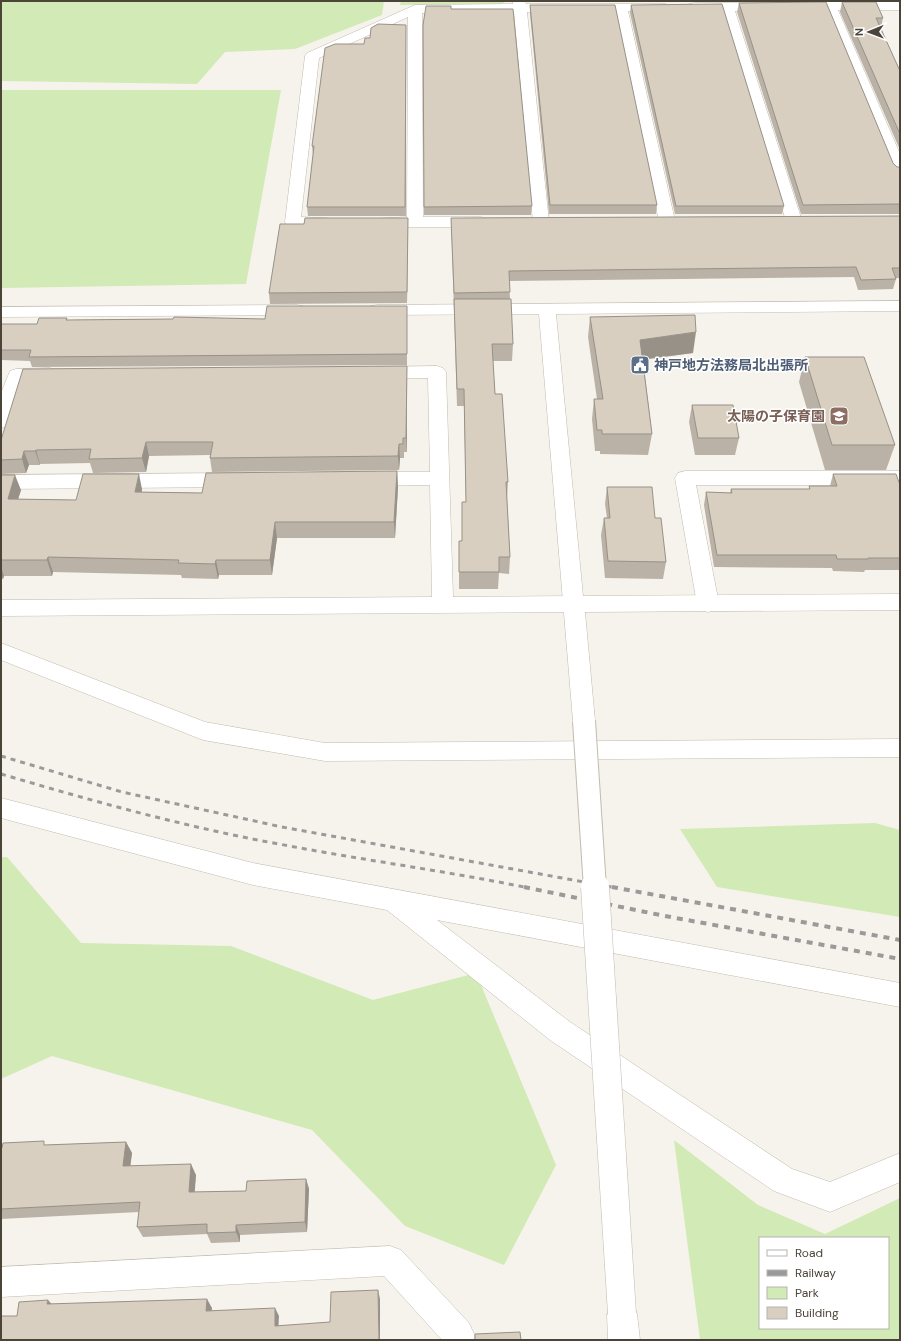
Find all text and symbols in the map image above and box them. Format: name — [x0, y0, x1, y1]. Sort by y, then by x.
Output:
north arrow — [849, 12, 889, 52]
text: N — [852, 28, 866, 36]
public building icon: 神戸地方法務局北出張所 — [629, 354, 651, 376]
place label: 神戸地方法務局北出張所 — [654, 356, 808, 374]
school or university icon: 太陽の子保育園 — [828, 405, 850, 427]
place label: 太陽の子保育園 — [727, 407, 825, 425]
legend — [759, 1237, 889, 1329]
text: Road — [795, 1245, 823, 1261]
text: Railway — [795, 1265, 836, 1281]
text: Park — [795, 1285, 819, 1301]
text: Building — [795, 1305, 839, 1321]

